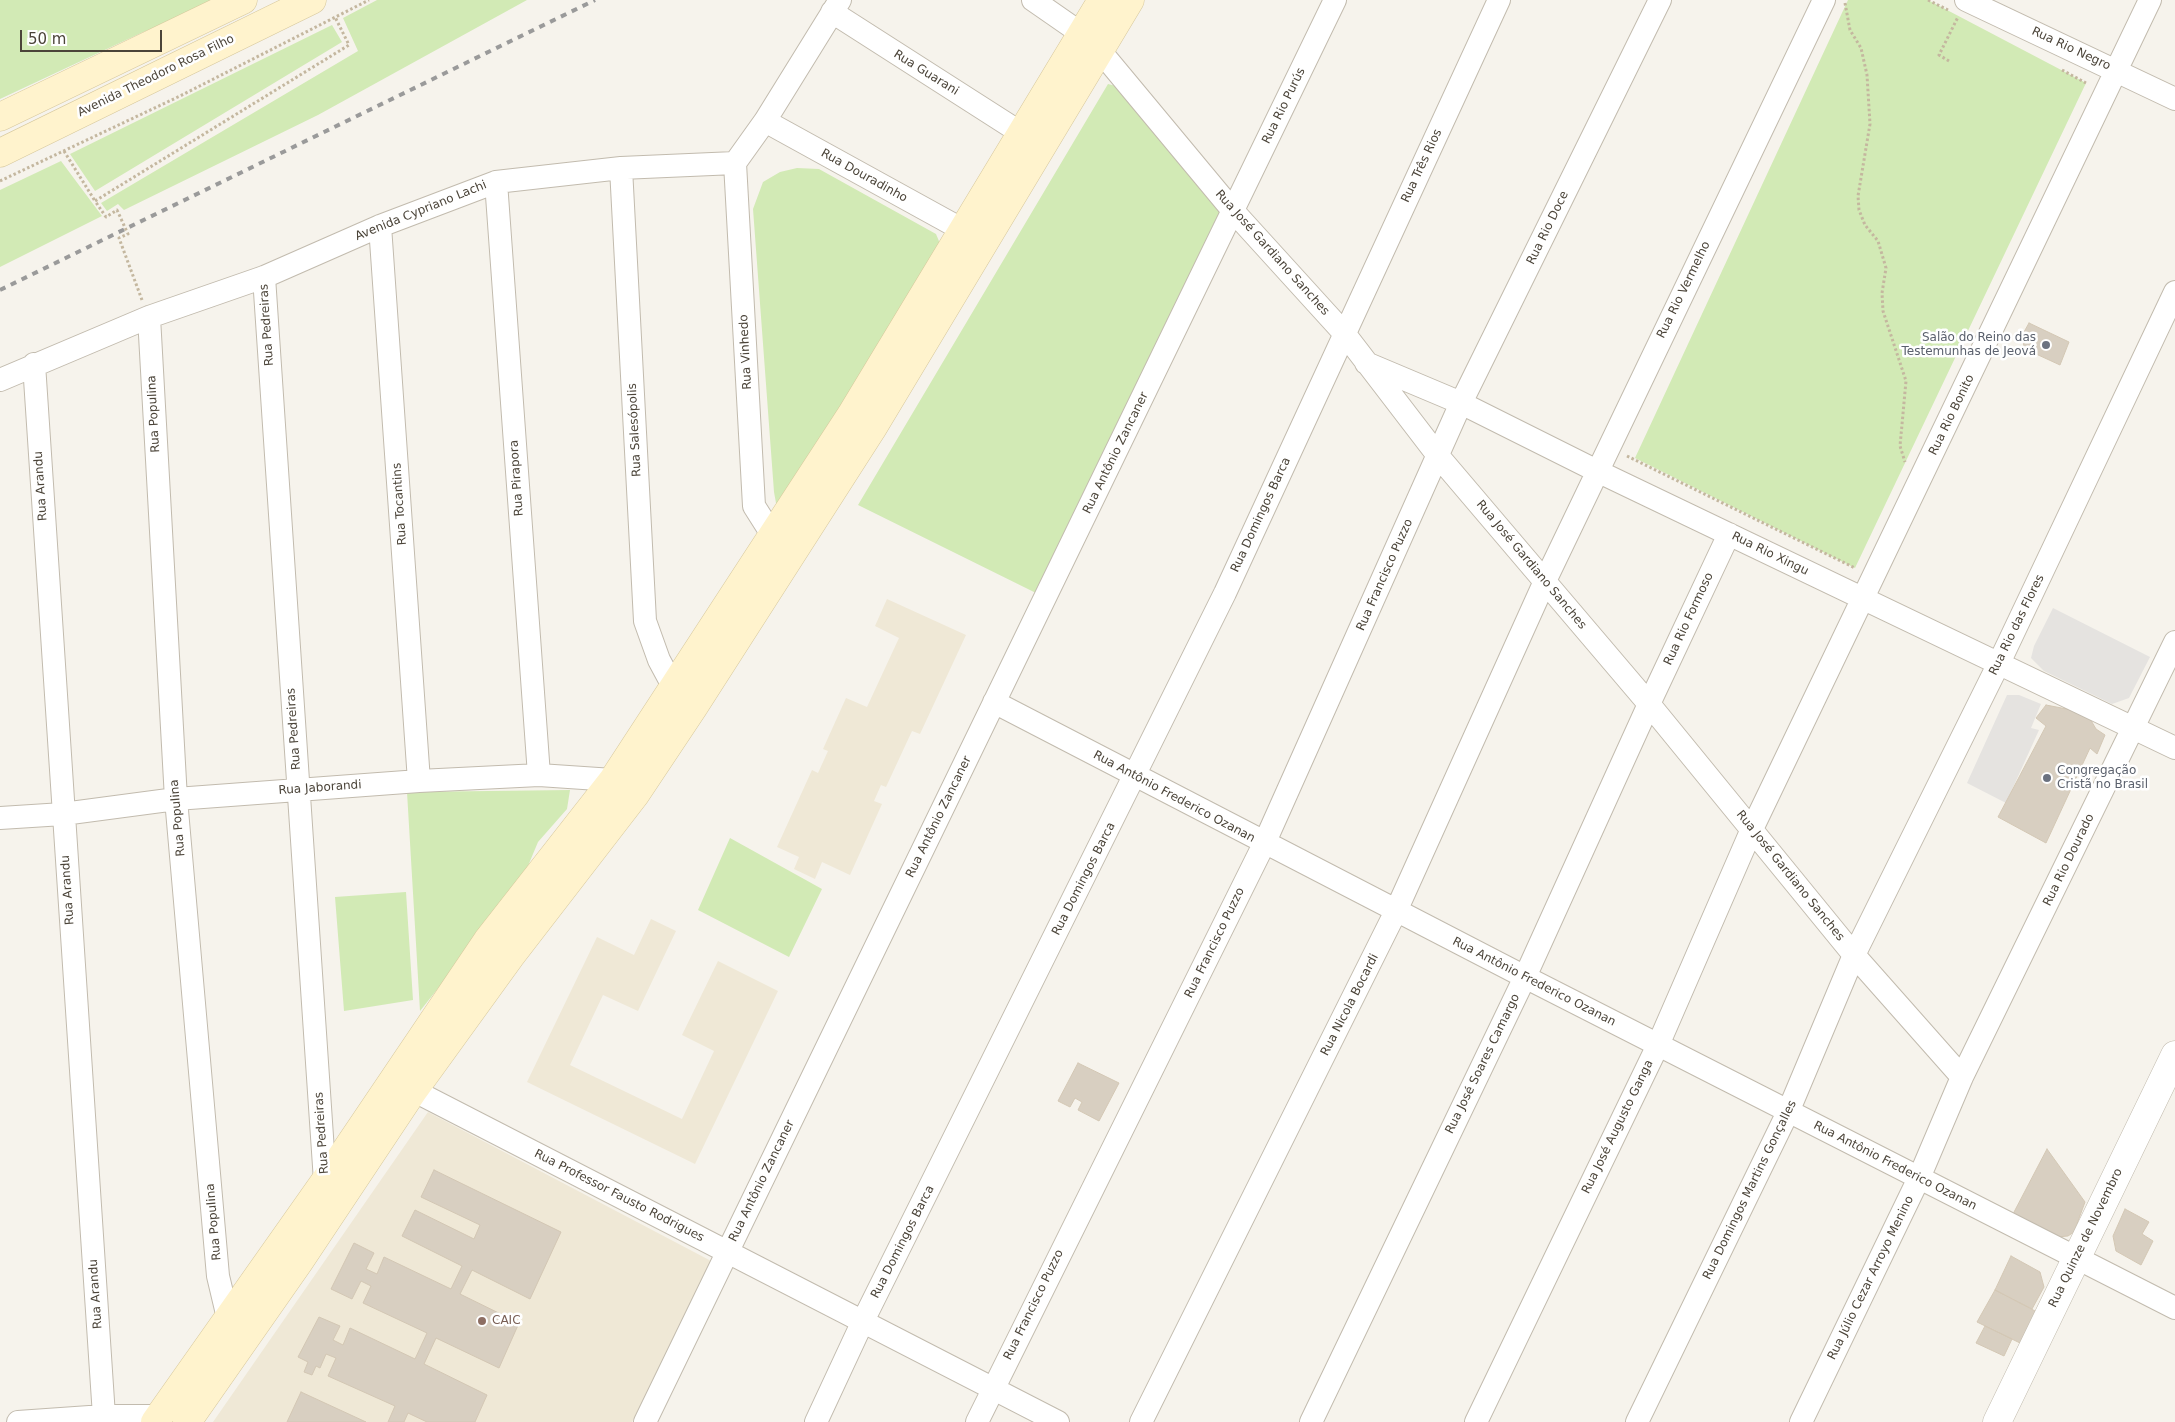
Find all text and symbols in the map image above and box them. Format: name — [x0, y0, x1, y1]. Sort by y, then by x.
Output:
scale bar — [22, 20, 165, 52]
street label: Rua Rio Negro — [2029, 24, 2113, 74]
text: 50 m — [28, 30, 66, 48]
street label: Avenida Theodoro Rosa Filho — [75, 32, 237, 120]
street label: Rua Guarani — [891, 47, 961, 99]
street label: Rua Rio Purús — [1259, 66, 1309, 146]
street label: Rua Três Rios — [1399, 127, 1445, 205]
street label: Rua Douradinho — [818, 146, 910, 206]
street label: Avenida Cypriano Lachi — [353, 178, 489, 244]
street label: Rua José Gardiano Sanches — [1212, 187, 1332, 319]
street label: Rua Rio Doce — [1524, 189, 1572, 267]
street label: Rua Rio Vermelho — [1654, 239, 1714, 341]
street label: Rua Pedreiras — [257, 283, 277, 367]
street label: Rua Vinhedo — [737, 314, 755, 390]
place label: Salão do Reino das Testemunhas de Jeová — [1902, 331, 2036, 359]
marker: Salão do Reino das Testemunhas de Jeová — [2040, 339, 2052, 351]
street label: Rua Rio Bonito — [1926, 372, 1978, 458]
street label: Rua Populina — [145, 375, 163, 453]
street label: Rua Salesópolis — [625, 383, 645, 477]
street label: Rua Antônio Zancaner — [1080, 390, 1152, 516]
street label: Rua Pirapora — [507, 439, 527, 517]
street label: Rua Arandu — [31, 451, 51, 521]
street label: Rua Domingos Barca — [1228, 455, 1294, 575]
street label: Rua Tocantins — [390, 462, 410, 546]
street label: Rua José Gardiano Sanches — [1473, 498, 1589, 632]
street label: Rua Francisco Puzzo — [1354, 517, 1416, 633]
street label: Rua Rio Xingu — [1729, 529, 1811, 579]
street label: Rua Rio Formoso — [1661, 570, 1717, 668]
street label: Rua Rio das Flores — [1986, 572, 2048, 678]
street label: Rua Pedreiras — [284, 687, 304, 771]
street label: Rua Antônio Frederico Ozanan — [1091, 748, 1257, 846]
street label: Rua Antônio Zancaner — [903, 754, 975, 880]
place label: Congregação Cristã no Brasil — [2057, 764, 2148, 792]
marker: Congregação Cristã no Brasil — [2041, 772, 2053, 784]
street label: Rua Jaborandi — [278, 778, 362, 798]
street label: Rua Populina — [167, 779, 189, 857]
street label: Rua José Gardiano Sanches — [1733, 808, 1847, 944]
street label: Rua Rio Dourado — [2040, 812, 2098, 908]
street label: Rua Domingos Barca — [1049, 820, 1119, 938]
street label: Rua Arandu — [58, 855, 78, 925]
street label: Rua Francisco Puzzo — [1182, 885, 1248, 1001]
street label: Rua Antônio Frederico Ozanan — [1450, 934, 1618, 1030]
street label: Rua Nicola Bocardi — [1318, 952, 1382, 1058]
street label: Rua José Soares Camargo — [1443, 992, 1523, 1136]
street label: Rua José Augusto Ganga — [1579, 1058, 1657, 1196]
street label: Rua Pedreiras — [312, 1091, 332, 1175]
street label: Rua Domingos Martins Gonçalles — [1700, 1098, 1800, 1282]
street label: Rua Antônio Zancaner — [726, 1118, 798, 1244]
street label: Rua Antônio Frederico Ozanan — [1811, 1118, 1979, 1214]
street label: Rua Professor Fausto Rodrigues — [532, 1147, 706, 1245]
street label: Rua Quinze de Novembro — [2046, 1166, 2126, 1310]
street label: Rua Populina — [203, 1183, 225, 1261]
street label: Rua Domingos Barca — [868, 1183, 938, 1301]
street label: Rua Júlio Cezar Arroyo Menino — [1825, 1194, 1917, 1362]
street label: Rua Francisco Puzzo — [1001, 1247, 1067, 1363]
street label: Rua Arandu — [86, 1259, 106, 1329]
place label: CAIC — [492, 1314, 521, 1328]
marker: CAIC — [476, 1315, 488, 1327]

